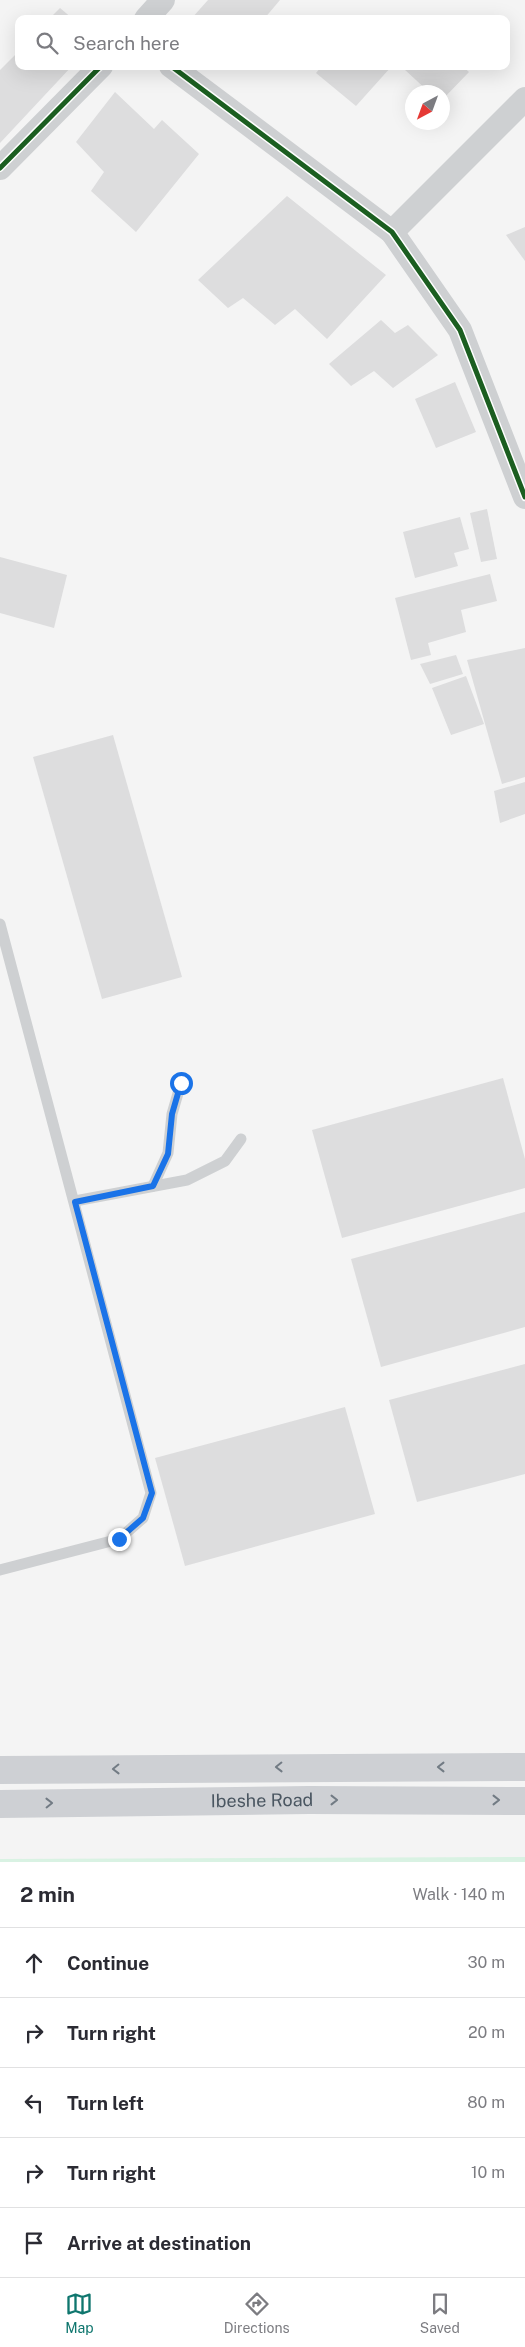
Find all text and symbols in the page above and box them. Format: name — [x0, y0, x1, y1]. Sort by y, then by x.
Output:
search box — [15, 15, 510, 70]
icon: search — [33, 29, 61, 57]
text: Search here — [73, 32, 180, 54]
north arrow — [405, 85, 450, 130]
route start — [170, 1072, 193, 1095]
route end — [108, 1528, 131, 1551]
one-way arrow — [275, 1762, 282, 1772]
one-way arrow — [437, 1762, 445, 1772]
one-way arrow — [112, 1764, 120, 1774]
street label: Ibeshe Road — [211, 1789, 313, 1811]
one-way arrow — [330, 1795, 338, 1805]
one-way arrow — [492, 1795, 500, 1805]
one-way arrow — [45, 1798, 53, 1808]
text: 2 min — [20, 1882, 75, 1907]
text: Walk · 140 m — [412, 1885, 505, 1904]
icon: ahead — [20, 1949, 48, 1977]
text: Continue — [67, 1952, 149, 1974]
text: 30 m — [468, 1953, 505, 1972]
icon: right — [20, 2019, 48, 2047]
text: Turn right — [67, 2022, 156, 2044]
text: 20 m — [468, 2023, 505, 2042]
icon: left — [20, 2089, 48, 2117]
text: Turn left — [67, 2092, 144, 2114]
text: 80 m — [467, 2093, 505, 2112]
icon: right — [20, 2159, 48, 2187]
text: Turn right — [67, 2162, 156, 2184]
text: 10 m — [471, 2163, 505, 2182]
icon: arrive — [20, 2229, 48, 2257]
text: Arrive at destination — [67, 2232, 251, 2254]
tab: Map — [65, 2290, 94, 2336]
tab: Directions — [224, 2290, 290, 2336]
tab: Saved — [420, 2290, 460, 2336]

